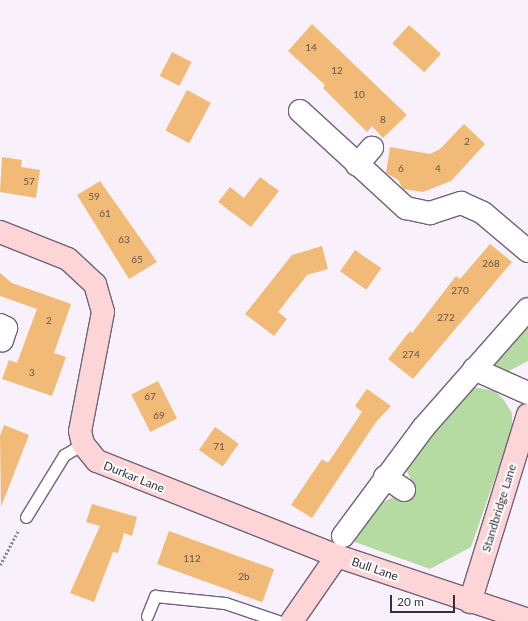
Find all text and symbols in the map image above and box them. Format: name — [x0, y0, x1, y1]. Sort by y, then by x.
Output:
house number: 14 — [305, 42, 317, 54]
house number: 12 — [331, 65, 343, 77]
house number: 10 — [353, 89, 365, 101]
house number: 8 — [380, 114, 386, 126]
house number: 2 — [464, 136, 470, 148]
house number: 6 — [398, 163, 404, 175]
house number: 4 — [435, 163, 441, 175]
house number: 57 — [23, 176, 35, 188]
house number: 59 — [88, 191, 100, 203]
house number: 61 — [99, 208, 111, 220]
house number: 63 — [118, 234, 130, 246]
house number: 65 — [131, 254, 143, 266]
house number: 268 — [482, 258, 500, 270]
house number: 270 — [451, 285, 469, 297]
house number: 272 — [437, 312, 455, 324]
house number: 2 — [46, 315, 52, 327]
house number: 274 — [402, 349, 420, 361]
house number: 3 — [29, 367, 35, 379]
house number: 67 — [144, 391, 156, 403]
house number: 69 — [153, 410, 165, 422]
house number: 71 — [213, 441, 225, 453]
street label: Durkar Lane — [101, 458, 167, 496]
street label: Standbridge Lane — [479, 462, 519, 554]
house number: 112 — [183, 553, 201, 565]
street label: Bull Lane — [350, 554, 400, 584]
house number: 2b — [238, 571, 250, 583]
scale bar — [392, 587, 457, 613]
text: 20 m — [397, 594, 424, 609]

